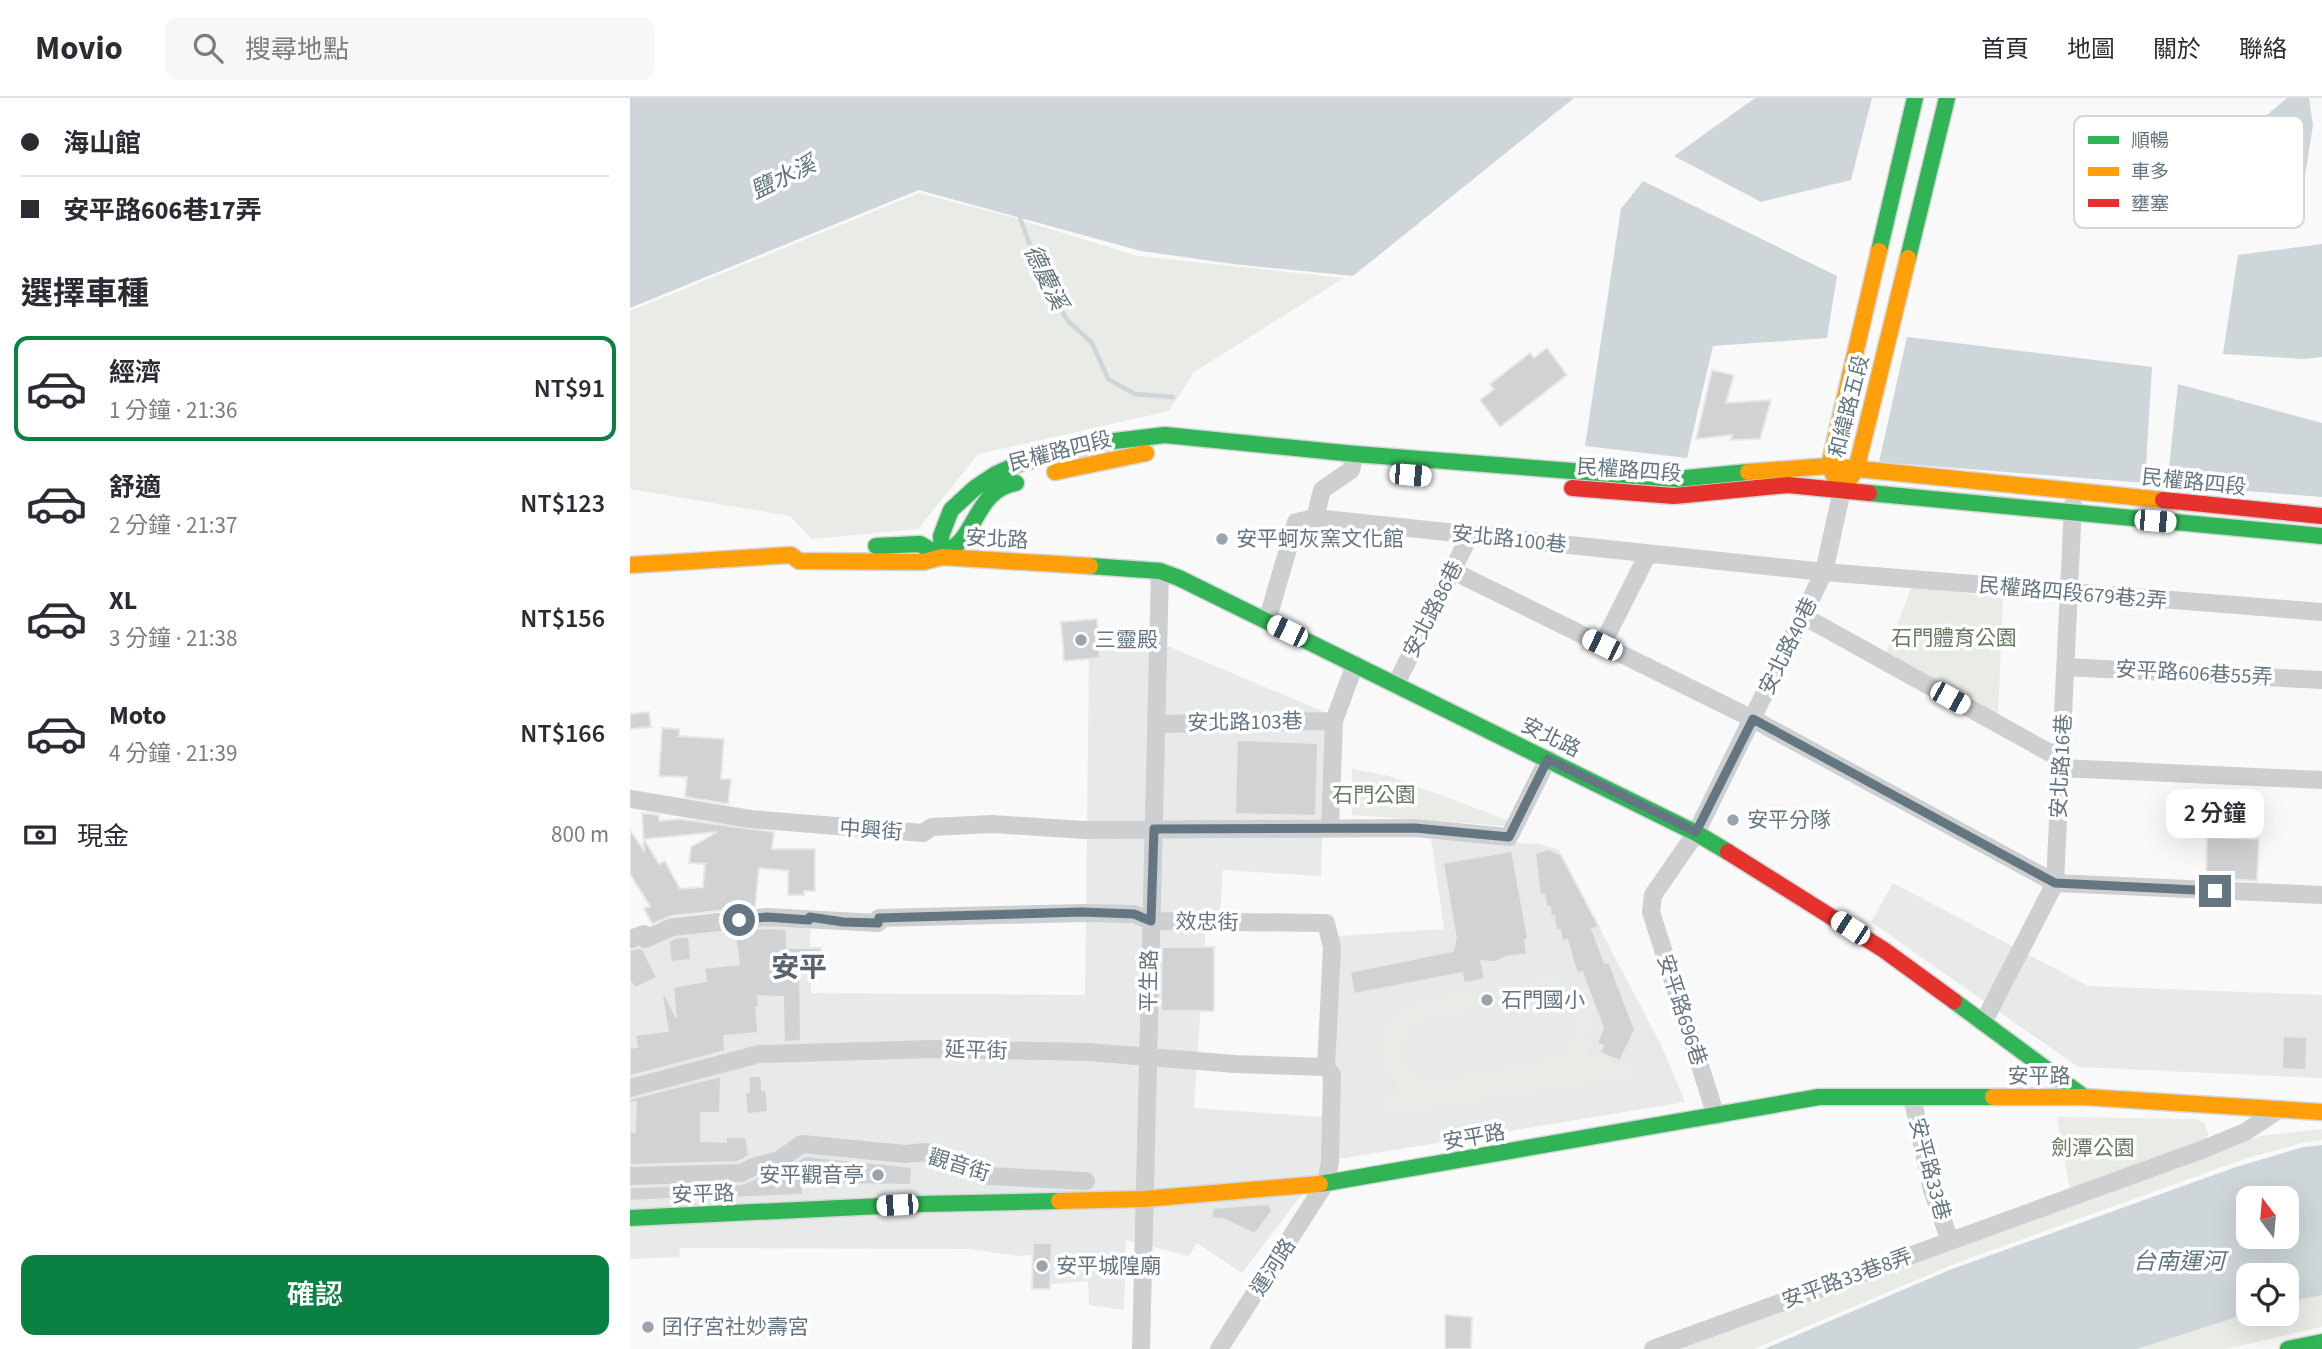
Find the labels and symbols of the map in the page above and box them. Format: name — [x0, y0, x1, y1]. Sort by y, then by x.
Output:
legend — [2074, 116, 2304, 228]
text: 順暢 — [2131, 128, 2169, 155]
water label: 鹽水溪 — [745, 146, 824, 207]
text: 車多 — [2131, 159, 2169, 186]
text: 壅塞 — [2131, 191, 2169, 218]
water label: 德慶溪 — [1016, 239, 1077, 318]
street label: 和緯路五段 — [1822, 351, 1876, 461]
street label: 民權路四段 — [1005, 424, 1115, 478]
street label: 民權路四段 — [1576, 451, 1682, 489]
street label: 民權路四段 — [2140, 462, 2248, 502]
car — [1389, 463, 1432, 487]
car — [2134, 509, 2177, 533]
street label: 安北路100巷 — [1450, 518, 1568, 560]
street label: 安北路 — [965, 522, 1029, 556]
place label: 安平蚵灰窯文化館 — [1236, 524, 1404, 554]
marker: 安平蚵灰窯文化館 — [1214, 531, 1230, 547]
street label: 安北路86巷 — [1396, 555, 1470, 663]
street label: 民權路四段679巷2弄 — [1978, 570, 2168, 616]
street label: 安北路40巷 — [1752, 592, 1824, 700]
car — [1264, 612, 1311, 650]
park label: 石門體育公園 — [1891, 623, 2017, 653]
place label: 三靈殿 — [1095, 625, 1158, 655]
car — [1579, 626, 1626, 664]
marker: 三靈殿 — [1073, 632, 1089, 648]
street label: 安平路606巷55弄 — [2115, 654, 2273, 692]
car — [1927, 679, 1974, 717]
street label: 安北路103巷 — [1187, 706, 1303, 738]
street label: 安北路 — [1516, 710, 1586, 764]
street label: 安北路16巷 — [2043, 713, 2079, 819]
park label: 石門公園 — [1332, 780, 1416, 810]
callout: 2 分鐘 — [2166, 790, 2264, 838]
place label: 安平分隊 — [1747, 805, 1831, 835]
marker: 安平分隊 — [1725, 812, 1741, 828]
street label: 中興街 — [839, 813, 903, 847]
route end — [2199, 875, 2231, 907]
route start — [723, 904, 755, 936]
street label: 效忠街 — [1175, 906, 1239, 938]
car — [1827, 908, 1874, 948]
district label: 安平 — [771, 948, 827, 988]
street label: 平生路 — [1133, 949, 1165, 1013]
street label: 安平路696巷 — [1650, 951, 1714, 1069]
place label: 石門國小 — [1501, 985, 1585, 1015]
marker: 石門國小 — [1479, 992, 1495, 1008]
street label: 延平街 — [944, 1034, 1008, 1066]
street label: 安平路 — [2008, 1061, 2071, 1091]
street label: 安平路33巷 — [1902, 1114, 1958, 1224]
street label: 安平路 — [1440, 1117, 1508, 1157]
park label: 劍潭公園 — [2051, 1133, 2135, 1163]
street label: 觀音街 — [924, 1141, 994, 1189]
place label: 安平觀音亭 — [759, 1160, 864, 1190]
marker: 安平觀音亭 — [870, 1167, 886, 1183]
street label: 安平路 — [671, 1178, 735, 1210]
north arrow — [2236, 1186, 2300, 1250]
car — [876, 1193, 919, 1217]
street label: 運河路 — [1243, 1232, 1303, 1302]
street label: 安平路33巷8弄 — [1778, 1241, 1916, 1315]
water label: 台南運河 — [2133, 1245, 2229, 1278]
place label: 安平城隍廟 — [1056, 1251, 1161, 1281]
marker: 安平城隍廟 — [1034, 1258, 1050, 1274]
place label: 囝仔宮社妙壽宮 — [662, 1312, 809, 1342]
marker: 囝仔宮社妙壽宮 — [640, 1319, 656, 1335]

